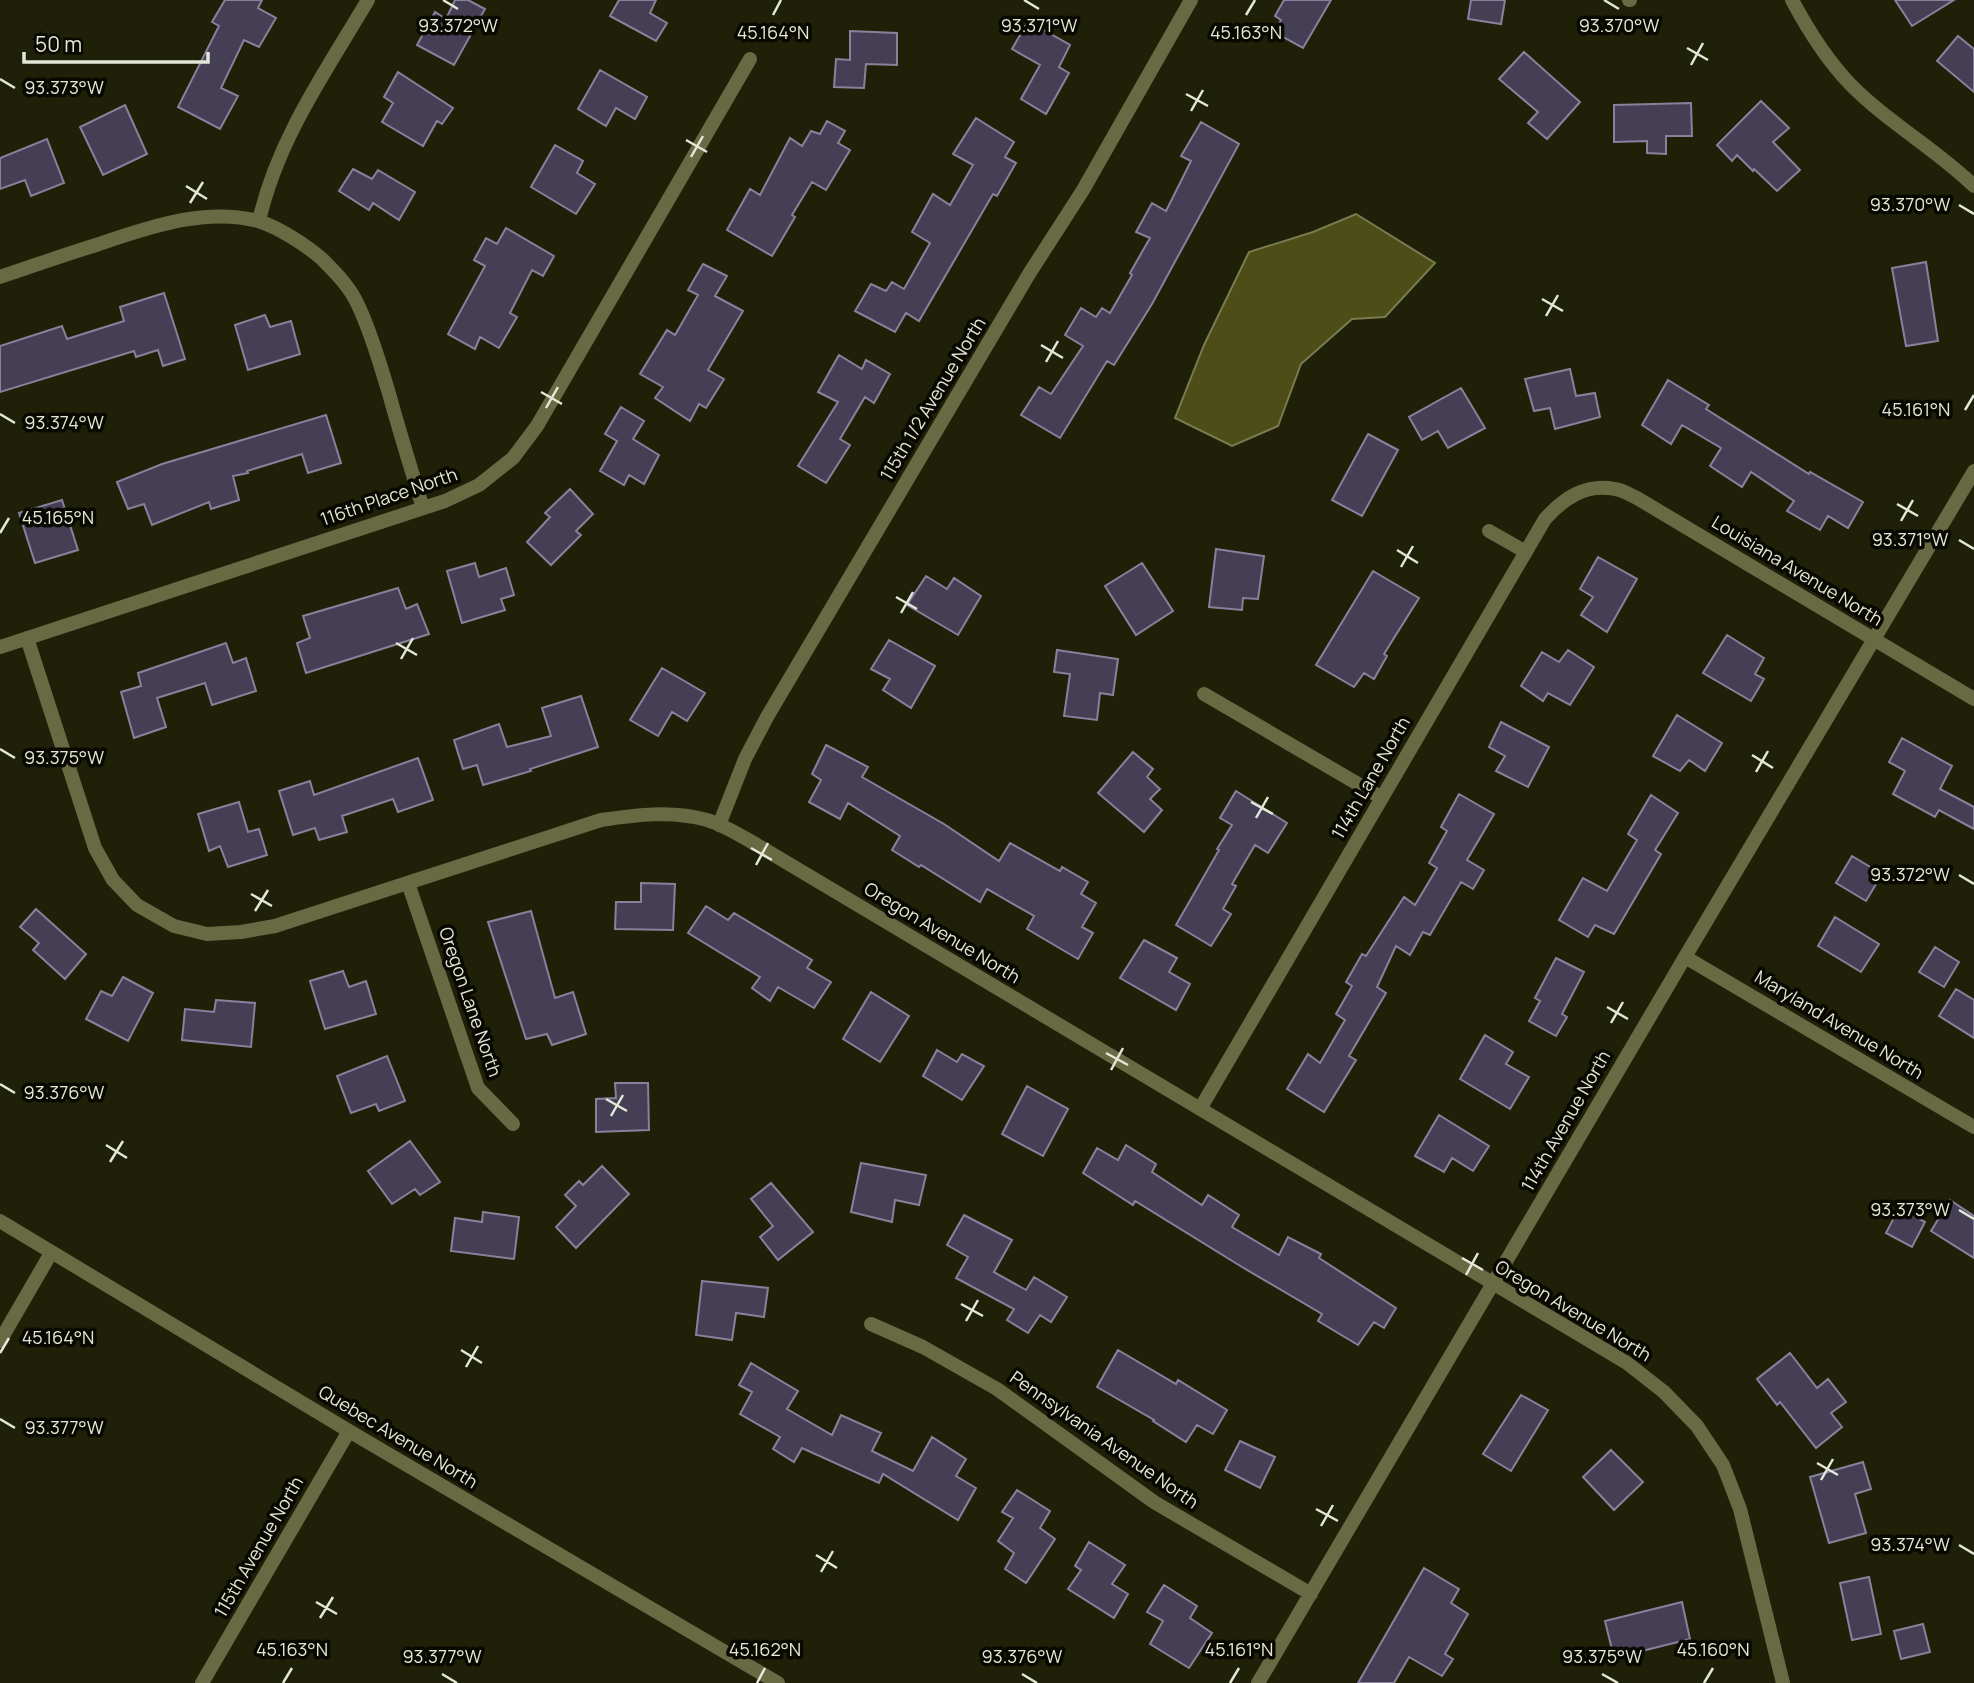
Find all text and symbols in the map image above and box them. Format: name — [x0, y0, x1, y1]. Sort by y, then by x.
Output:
text: 93.372°W — [418, 13, 498, 37]
text: 93.371°W — [1001, 13, 1077, 37]
text: 93.370°W — [1579, 13, 1659, 37]
text: 45.164°N — [737, 20, 809, 44]
text: 45.163°N — [1210, 20, 1282, 44]
scale bar — [24, 21, 208, 65]
text: 50 m — [35, 30, 82, 58]
text: 93.373°W — [24, 75, 104, 99]
text: 93.370°W — [1870, 192, 1950, 216]
street label: 115th 1/2 Avenue North — [874, 312, 990, 485]
text: 45.161°N — [1882, 397, 1950, 421]
text: 93.374°W — [24, 410, 104, 434]
street label: 116th Place North — [317, 461, 460, 531]
text: 45.165°N — [22, 505, 94, 529]
street label: Louisiana Avenue North — [1708, 510, 1887, 631]
text: 93.371°W — [1872, 527, 1948, 551]
street label: 114th Lane North — [1325, 712, 1415, 843]
text: 93.375°W — [24, 745, 104, 769]
text: 93.372°W — [1870, 862, 1950, 886]
street label: Oregon Avenue North — [860, 876, 1025, 988]
street label: Oregon Lane North — [434, 924, 508, 1080]
street label: Maryland Avenue North — [1751, 964, 1928, 1084]
street label: 114th Avenue North — [1515, 1046, 1615, 1195]
text: 93.376°W — [24, 1080, 105, 1104]
text: 93.373°W — [1870, 1197, 1950, 1221]
street label: Oregon Avenue North — [1491, 1254, 1656, 1366]
text: 45.164°N — [22, 1325, 94, 1349]
street label: Pennsylvania Avenue North — [1006, 1365, 1204, 1514]
street label: Quebec Avenue North — [315, 1379, 483, 1493]
text: 93.377°W — [24, 1415, 104, 1439]
street label: 115th Avenue North — [208, 1472, 308, 1621]
text: 93.374°W — [1870, 1532, 1950, 1556]
text: 45.163°N — [256, 1637, 328, 1661]
text: 45.162°N — [729, 1637, 801, 1661]
text: 45.161°N — [1205, 1637, 1273, 1661]
text: 45.160°N — [1677, 1637, 1750, 1661]
text: 93.377°W — [402, 1644, 482, 1668]
text: 93.376°W — [982, 1644, 1063, 1668]
text: 93.375°W — [1562, 1644, 1642, 1668]

